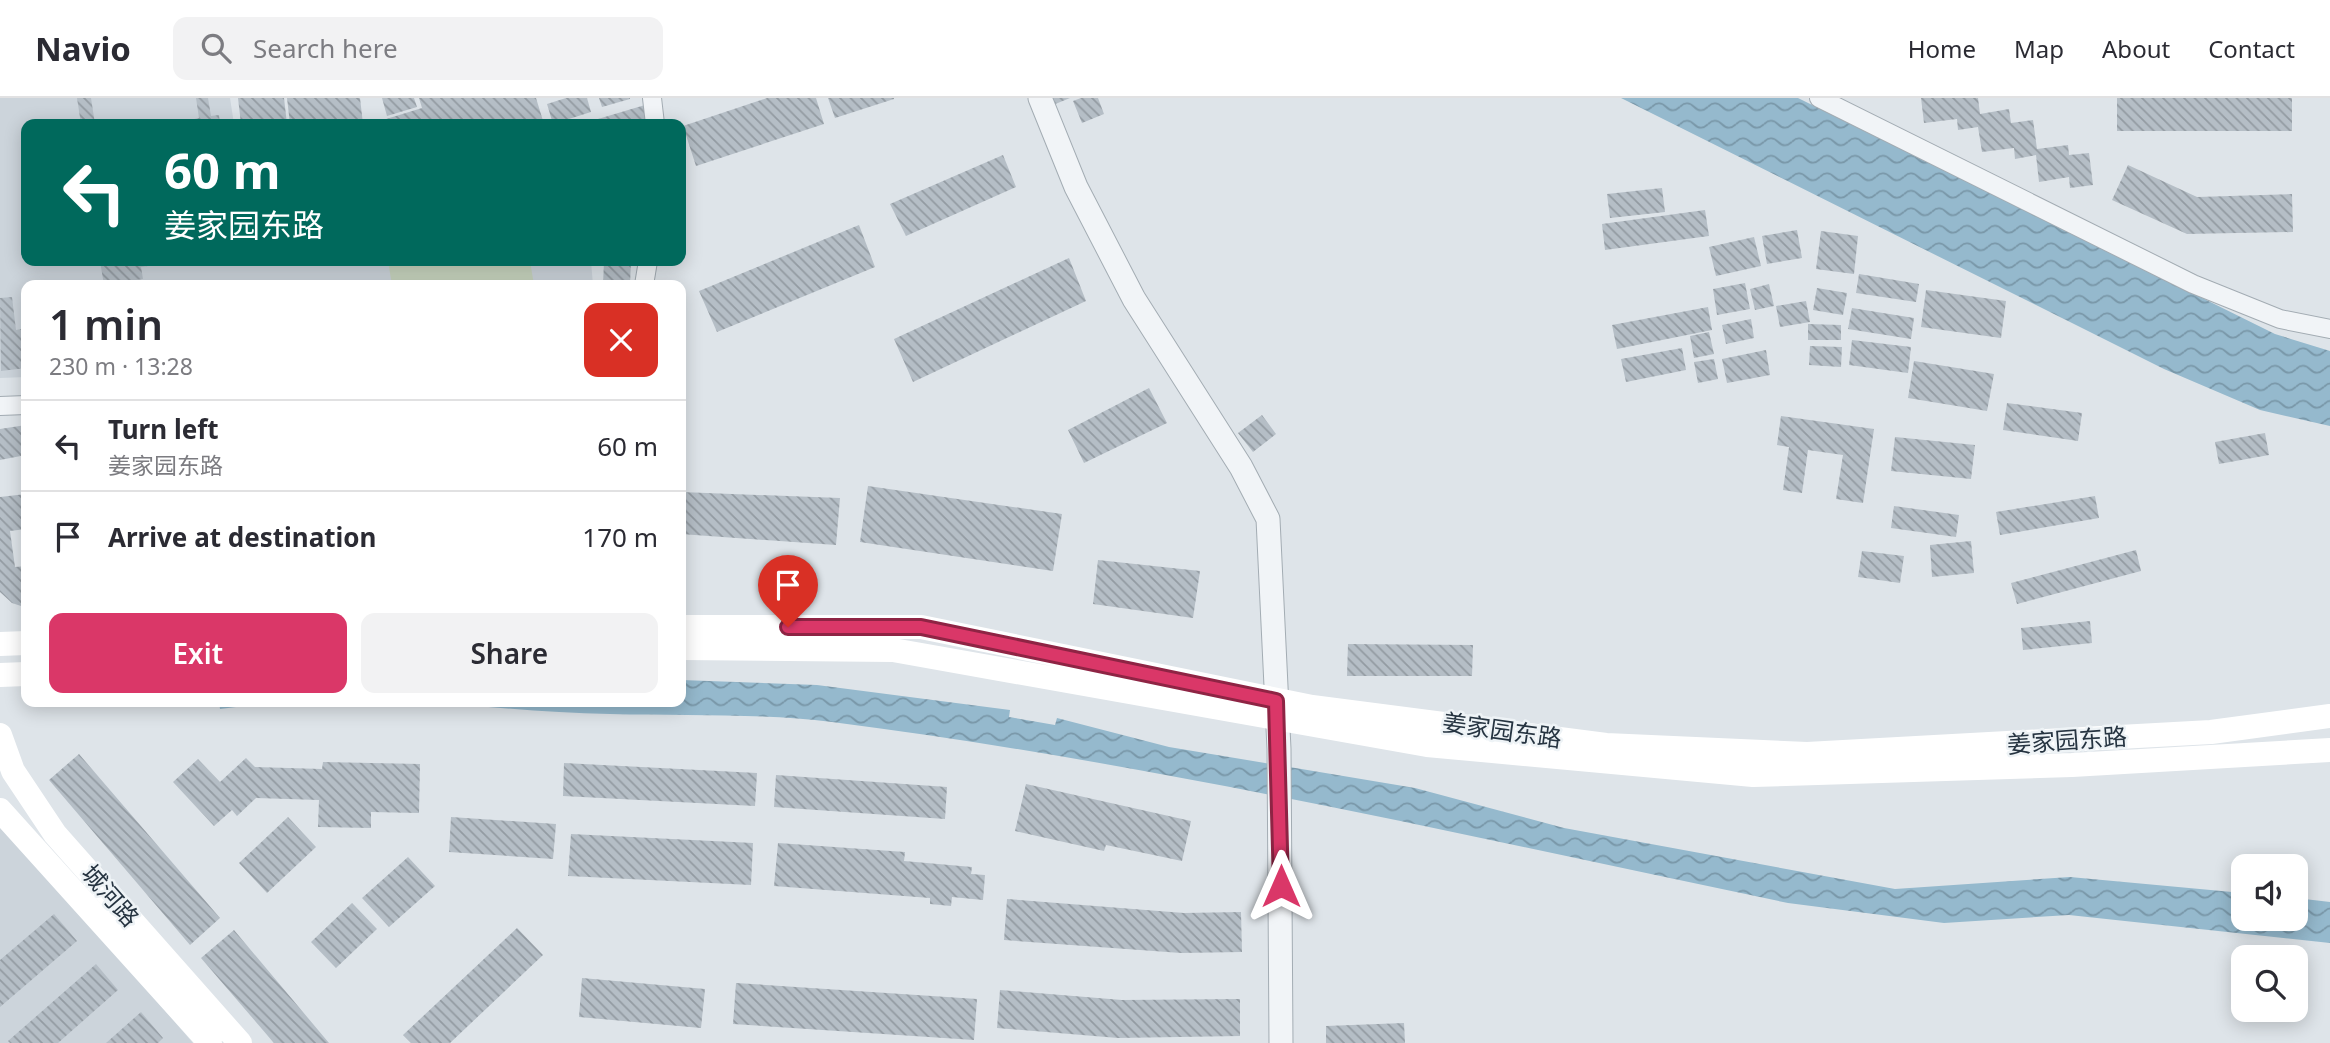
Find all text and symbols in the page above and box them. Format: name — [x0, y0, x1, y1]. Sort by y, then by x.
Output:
search box — [173, 17, 663, 80]
text: Navio — [35, 26, 131, 71]
icon: search — [197, 29, 235, 67]
text: Search here — [253, 30, 398, 66]
text: Home — [1908, 32, 1976, 65]
text: Map — [2014, 32, 2064, 65]
text: About — [2102, 32, 2170, 65]
text: Contact — [2208, 32, 2295, 65]
text: 60 m — [164, 137, 281, 203]
icon: left — [49, 147, 140, 238]
text: 姜家园东路 — [164, 203, 324, 246]
text: 1 min — [49, 295, 163, 352]
button: close — [584, 303, 658, 377]
text: 230 m · 13:28 — [49, 350, 193, 382]
text: Turn left — [108, 411, 219, 447]
icon: left — [49, 427, 87, 465]
text: 60 m — [597, 428, 658, 464]
text: 姜家园东路 — [108, 449, 223, 481]
icon: arrive — [49, 518, 87, 556]
text: Arrive at destination — [108, 519, 377, 555]
text: 170 m — [582, 519, 658, 555]
pin — [758, 555, 818, 627]
icon: arrive — [769, 566, 807, 604]
button: Exit — [49, 613, 347, 693]
button: Share — [361, 613, 658, 693]
street label: 姜家园东路 — [1440, 705, 1564, 754]
street label: 姜家园东路 — [2006, 719, 2128, 760]
position arrow — [1244, 849, 1318, 923]
map controls — [2231, 854, 2308, 1022]
button: sound — [2231, 854, 2308, 931]
street label: 城河路 — [75, 857, 147, 933]
button: search — [2231, 945, 2308, 1022]

